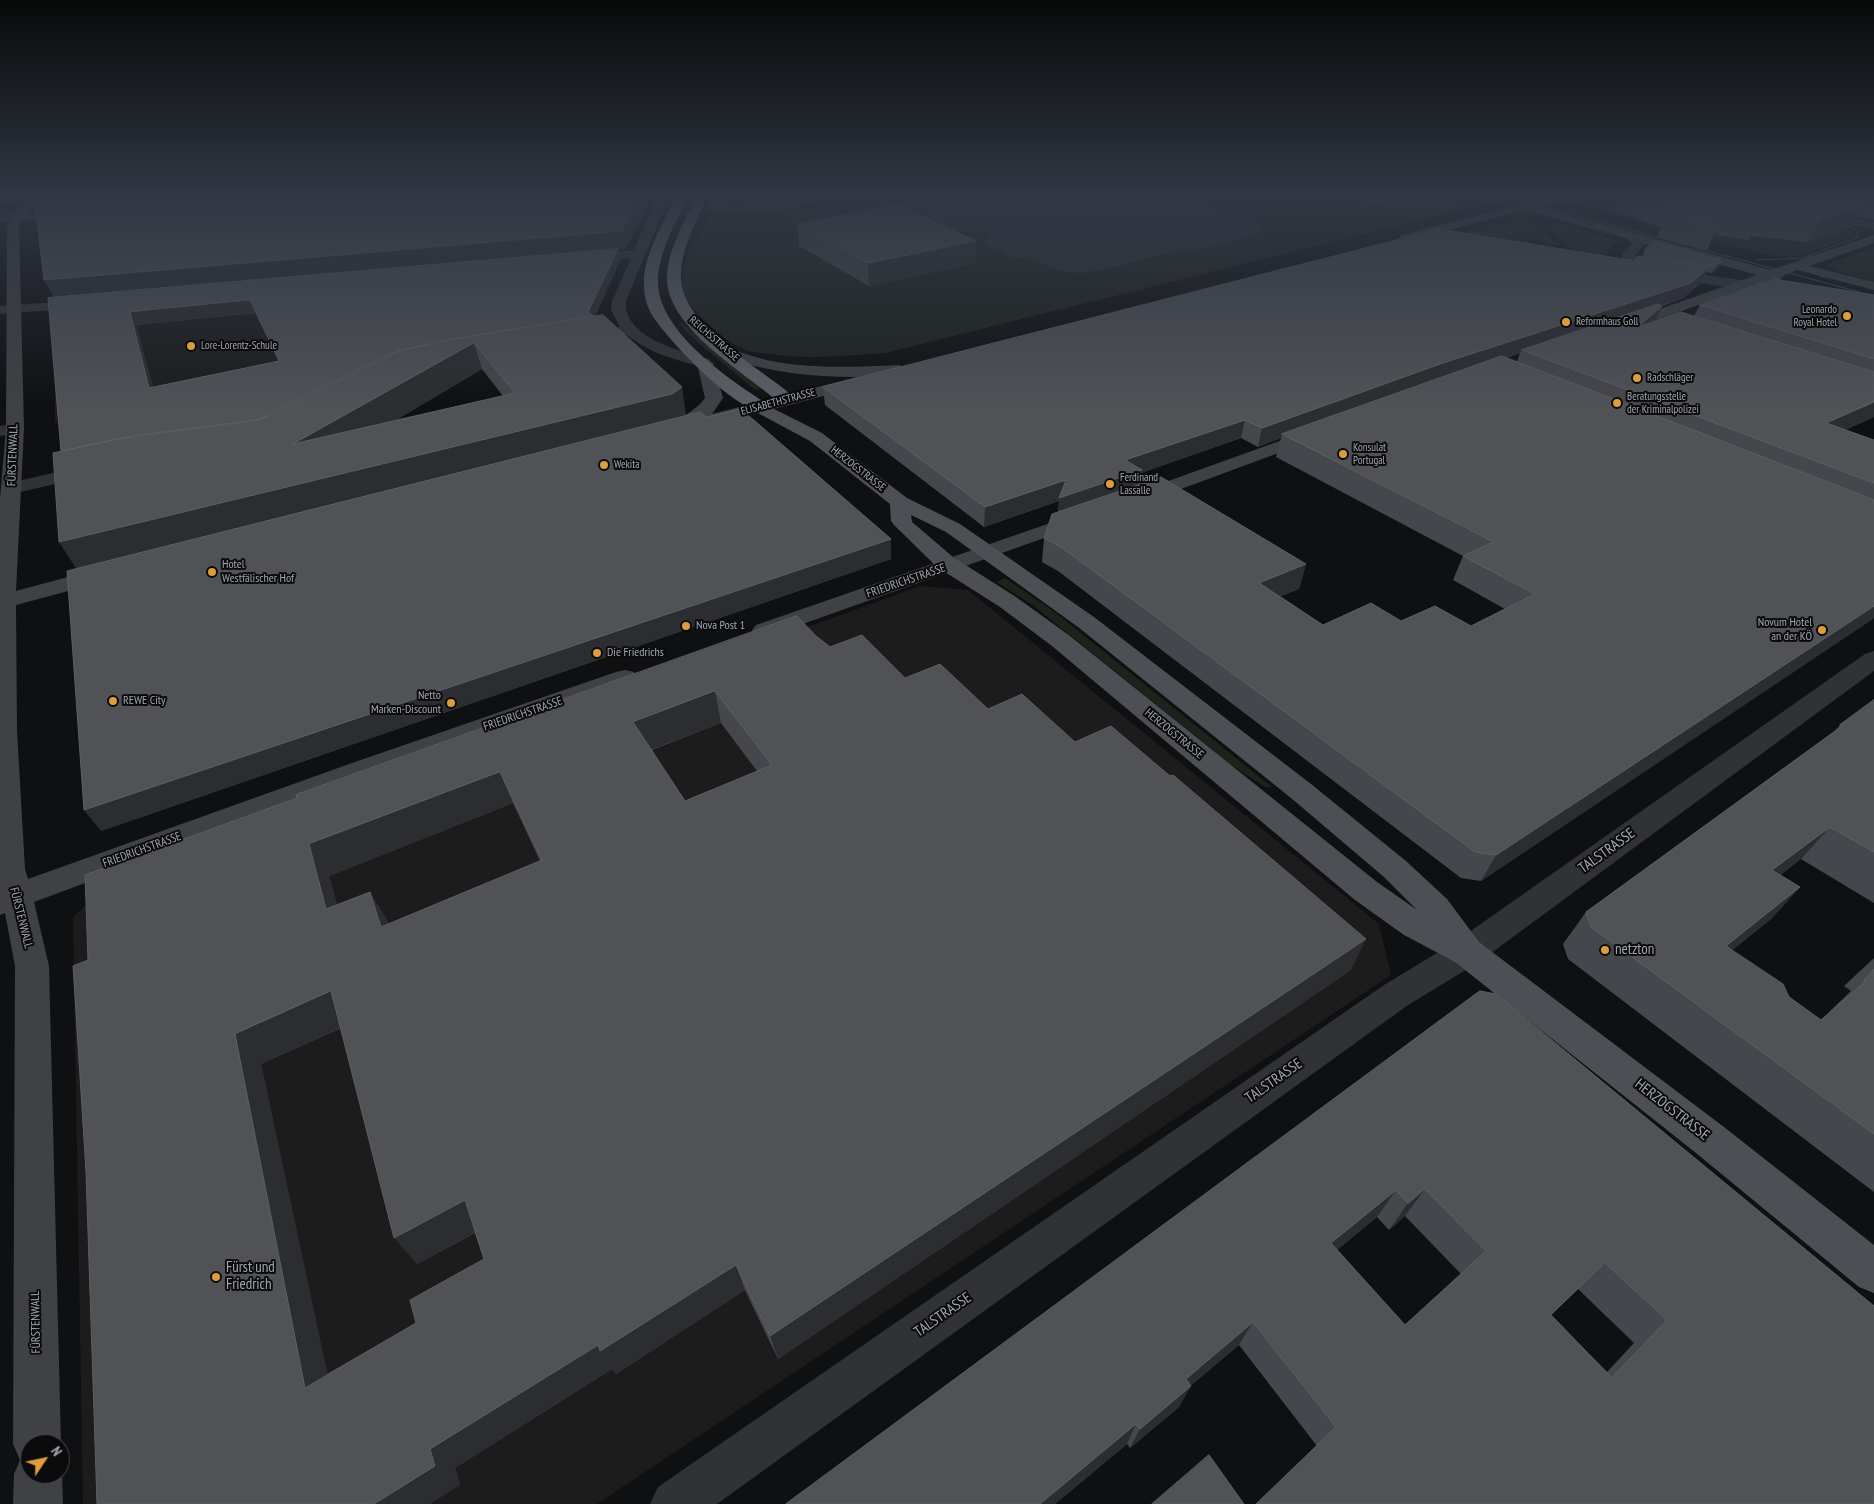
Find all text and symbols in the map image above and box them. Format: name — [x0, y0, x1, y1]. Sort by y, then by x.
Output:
place label: Leonardo Royal Hotel — [1793, 303, 1837, 329]
marker: Leonardo Royal Hotel — [1841, 310, 1853, 322]
street label: REICHSSTRASSE — [686, 314, 742, 364]
place label: Reformhaus Goll — [1576, 315, 1638, 329]
marker: Reformhaus Goll — [1560, 316, 1572, 328]
place label: Lore-Lorentz-Schule — [201, 339, 277, 353]
marker: Lore-Lorentz-Schule — [185, 340, 197, 352]
place label: Radschläger — [1647, 371, 1693, 385]
marker: Radschläger — [1631, 372, 1643, 384]
street label: ELISABETHSTRASSE — [739, 386, 817, 418]
place label: Beratungsstelle der Kriminalpolizei — [1627, 390, 1699, 416]
marker: Beratungsstelle der Kriminalpolizei — [1611, 397, 1623, 409]
street label: FÜRSTENWALL — [5, 424, 21, 486]
place label: Konsulat Portugal — [1353, 441, 1386, 467]
street label: HERZOGSTRASSE — [828, 444, 888, 494]
marker: Konsulat Portugal — [1337, 448, 1349, 460]
place label: Wekita — [614, 458, 640, 472]
marker: Wekita — [598, 459, 610, 471]
place label: Ferdinand Lassalle — [1120, 471, 1158, 497]
marker: Ferdinand Lassalle — [1104, 478, 1116, 490]
place label: Hotel Westfälischer Hof — [222, 558, 294, 586]
street label: FRIEDRICHSTRASSE — [865, 561, 947, 601]
marker: Hotel Westfälischer Hof — [206, 566, 218, 578]
place label: Novum Hotel an der KÖ — [1758, 616, 1812, 644]
place label: Nova Post 1 — [696, 619, 745, 633]
marker: Nova Post 1 — [680, 620, 692, 632]
marker: Novum Hotel an der KÖ — [1816, 624, 1828, 636]
place label: Die Friedrichs — [607, 646, 664, 660]
marker: Die Friedrichs — [591, 647, 603, 659]
place label: Netto Marken-Discount — [371, 689, 441, 717]
place label: REWE City — [123, 694, 166, 708]
street label: FRIEDRICHSTRASSE — [482, 694, 564, 734]
marker: REWE City — [107, 695, 119, 707]
marker: Netto Marken-Discount — [445, 697, 457, 709]
street label: HERZOGSTRASSE — [1142, 706, 1206, 762]
street label: TALSTRASSE — [1575, 824, 1639, 878]
street label: FRIEDRICHSTRASSE — [101, 829, 183, 871]
street label: FÜRSTENWALL — [6, 886, 36, 950]
place label: netzton — [1615, 941, 1654, 959]
marker: netzton — [1599, 944, 1611, 956]
street label: TALSTRASSE — [1242, 1055, 1306, 1107]
street label: HERZOGSTRASSE — [1631, 1075, 1713, 1145]
place label: Fürst und Friedrich — [226, 1259, 275, 1294]
marker: Fürst und Friedrich — [210, 1271, 222, 1283]
street label: TALSTRASSE — [911, 1289, 975, 1341]
street label: FÜRSTENWALL — [28, 1291, 44, 1353]
north arrow — [20, 1434, 70, 1484]
text: N — [47, 1443, 66, 1459]

